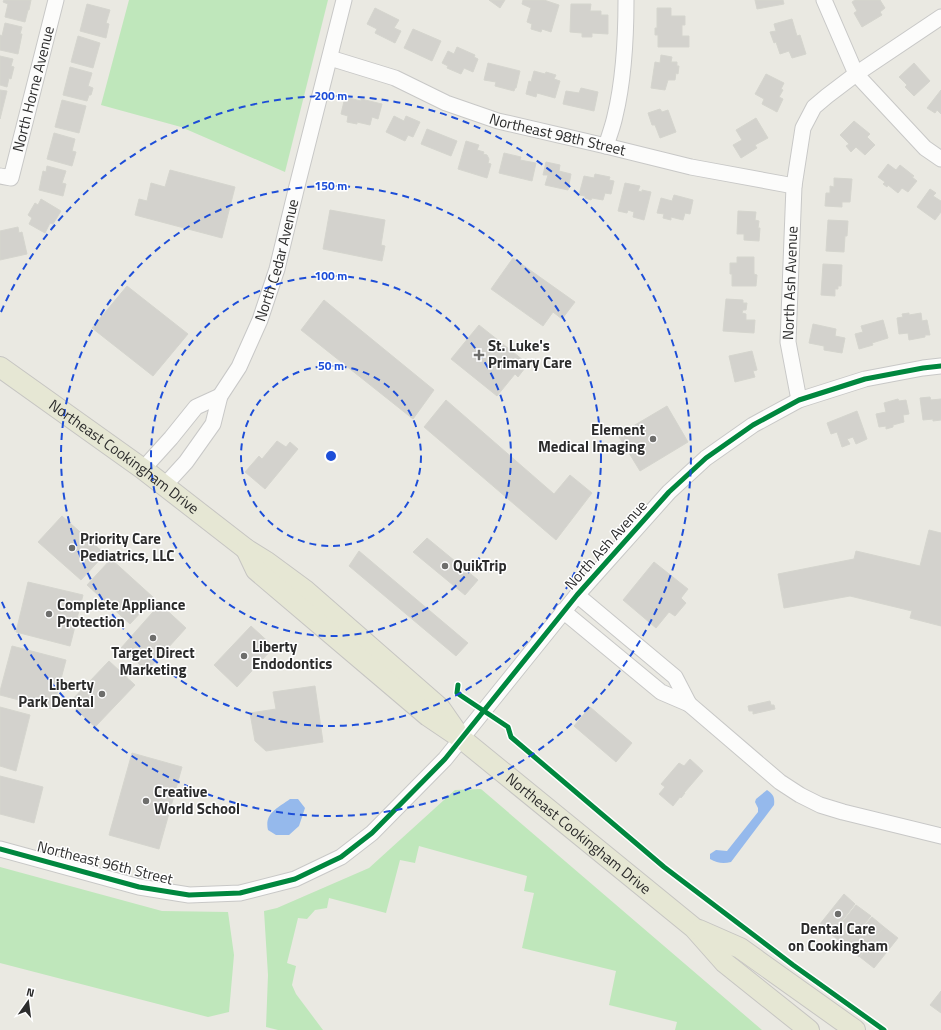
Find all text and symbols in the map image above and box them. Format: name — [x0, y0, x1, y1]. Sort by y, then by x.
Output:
street label: North Horne Avenue — [6, 24, 60, 154]
text: 200 m — [315, 86, 347, 105]
street label: Northeast 98th Street — [486, 107, 629, 162]
text: 150 m — [315, 176, 347, 195]
street label: North Cedar Avenue — [248, 197, 304, 324]
street label: North Ash Avenue — [776, 226, 803, 341]
text: 100 m — [315, 266, 347, 285]
place label: St. Luke's Primary Care — [488, 334, 572, 374]
marker: St. Luke's Primary Care — [473, 349, 485, 361]
text: 50 m — [318, 356, 344, 375]
street label: Northeast Cookingham Drive — [44, 393, 204, 519]
place label: Element Medical Imaging — [538, 418, 646, 458]
marker: Element Medical Imaging — [648, 434, 658, 444]
centre of rings — [324, 449, 338, 463]
street label: North Ash Avenue — [559, 495, 652, 595]
place label: Priority Care Pediatrics, LLC — [80, 527, 175, 567]
marker: Priority Care Pediatrics, LLC — [67, 543, 77, 553]
place label: QuikTrip — [453, 554, 507, 577]
marker: QuikTrip — [440, 561, 450, 571]
place label: Complete Appliance Protection — [57, 593, 186, 633]
marker: Complete Appliance Protection — [44, 609, 54, 619]
marker: Target Direct Marketing — [148, 633, 158, 643]
place label: Liberty Endodontics — [252, 635, 332, 675]
place label: Target Direct Marketing — [111, 641, 195, 681]
marker: Liberty Endodontics — [239, 651, 249, 661]
place label: Liberty Park Dental — [18, 673, 94, 713]
marker: Liberty Park Dental — [97, 689, 107, 699]
street label: Northeast Cookingham Drive — [501, 767, 656, 900]
place label: Creative World School — [154, 780, 240, 820]
marker: Creative World School — [141, 796, 151, 806]
street label: Northeast 96th Street — [35, 835, 176, 891]
marker: Dental Care on Cookingham — [833, 909, 843, 919]
place label: Dental Care on Cookingham — [788, 917, 888, 957]
north arrow — [8, 982, 48, 1022]
text: N — [25, 984, 36, 1001]

